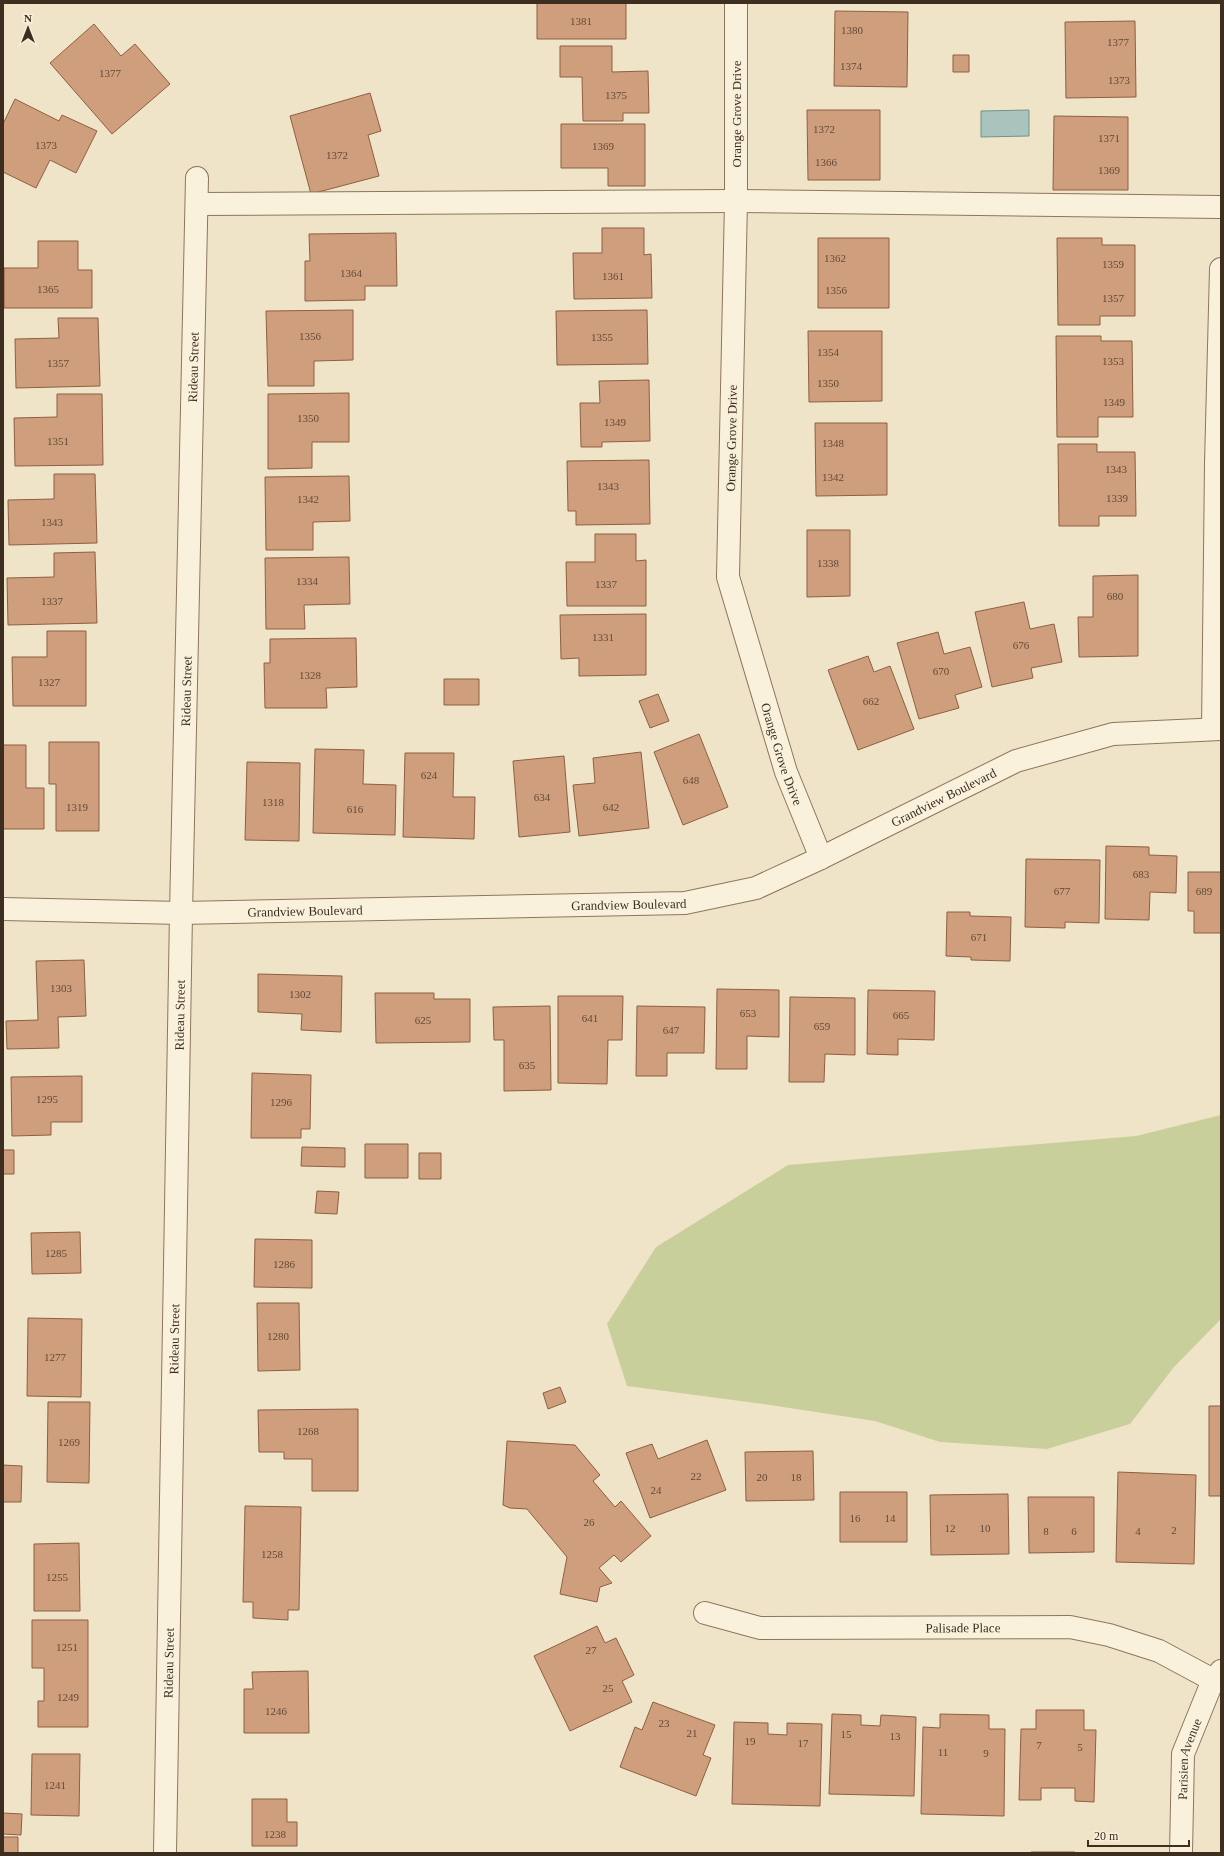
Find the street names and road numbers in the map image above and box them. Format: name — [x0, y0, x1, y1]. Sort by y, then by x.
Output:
street label: Orange Grove Drive — [729, 60, 744, 167]
street label: Rideau Street — [185, 331, 202, 403]
street label: Orange Grove Drive — [723, 384, 740, 492]
street label: Rideau Street — [178, 655, 195, 727]
street label: Orange Grove Drive — [758, 701, 806, 808]
street label: Grandview Boulevard — [889, 765, 999, 830]
street label: Grandview Boulevard — [571, 896, 687, 913]
street label: Grandview Boulevard — [247, 902, 363, 920]
street label: Rideau Street — [172, 979, 188, 1051]
street label: Rideau Street — [166, 1303, 182, 1374]
street label: Palisade Place — [926, 1620, 1001, 1635]
street label: Rideau Street — [161, 1627, 177, 1698]
street label: Parisien Avenue — [1175, 1716, 1205, 1800]

